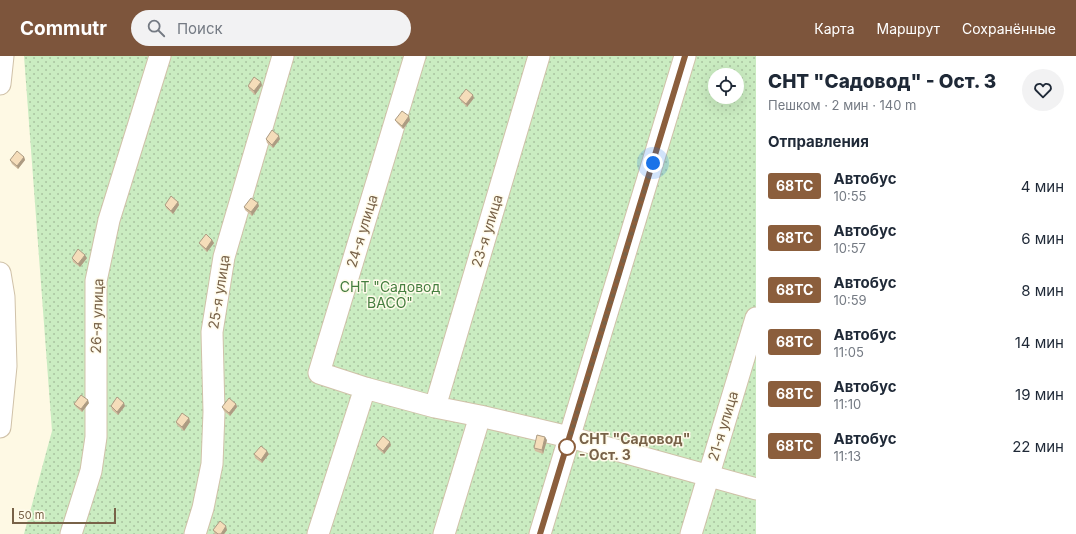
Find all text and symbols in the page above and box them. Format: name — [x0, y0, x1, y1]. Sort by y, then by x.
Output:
search box — [131, 10, 411, 46]
text: Commutr — [20, 17, 107, 40]
icon: search — [145, 17, 167, 39]
text: Поиск — [177, 19, 223, 38]
text: Карта — [814, 20, 855, 37]
text: Маршрут — [877, 20, 940, 37]
text: Сохранённые — [962, 20, 1056, 37]
map controls — [708, 68, 744, 104]
button: locate — [708, 68, 744, 104]
button: heart — [1022, 69, 1064, 111]
text: СНТ "Садовод" - Ост. 3 — [768, 70, 996, 93]
text: Пешком · 2 мин · 140 m — [768, 97, 917, 113]
text: Отправления — [768, 132, 869, 151]
your location — [643, 153, 663, 173]
text: Автобус — [833, 169, 897, 188]
text: 68ТС — [776, 177, 813, 194]
text: 4 мин — [1021, 177, 1064, 196]
text: 10:55 — [833, 188, 867, 204]
street label: 24-я улица — [342, 192, 381, 269]
street label: 23-я улица — [467, 192, 506, 269]
text: Автобус — [833, 221, 897, 240]
text: 68ТС — [776, 229, 813, 246]
text: 6 мин — [1021, 229, 1064, 248]
text: 10:57 — [833, 240, 866, 256]
street label: 25-я улица — [204, 254, 233, 330]
text: Автобус — [833, 273, 897, 292]
street label: 26-я улица — [87, 278, 106, 354]
park label: СНТ "Садовод ВАСО" — [340, 278, 440, 311]
text: 68ТС — [776, 281, 813, 298]
text: 8 мин — [1021, 281, 1064, 300]
text: 10:59 — [833, 292, 867, 308]
text: Автобус — [833, 325, 897, 344]
text: 68ТС — [776, 333, 813, 350]
text: 14 мин — [1015, 333, 1064, 352]
text: 11:05 — [833, 344, 864, 360]
text: Автобус — [833, 377, 897, 396]
text: 68ТС — [776, 385, 813, 402]
text: 19 мин — [1015, 385, 1064, 404]
street label: 21-я улица — [704, 389, 741, 463]
text: 11:10 — [833, 396, 861, 412]
text: Автобус — [833, 429, 897, 448]
place label: СНТ "Садовод" - Ост. 3 — [579, 430, 690, 463]
text: 68ТС — [776, 437, 813, 454]
text: 22 мин — [1012, 437, 1064, 456]
marker: СНТ "Садовод" - Ост. 3 — [558, 438, 576, 456]
text: 11:13 — [833, 448, 861, 464]
scale bar — [12, 506, 116, 525]
text: 50 m — [18, 508, 44, 522]

